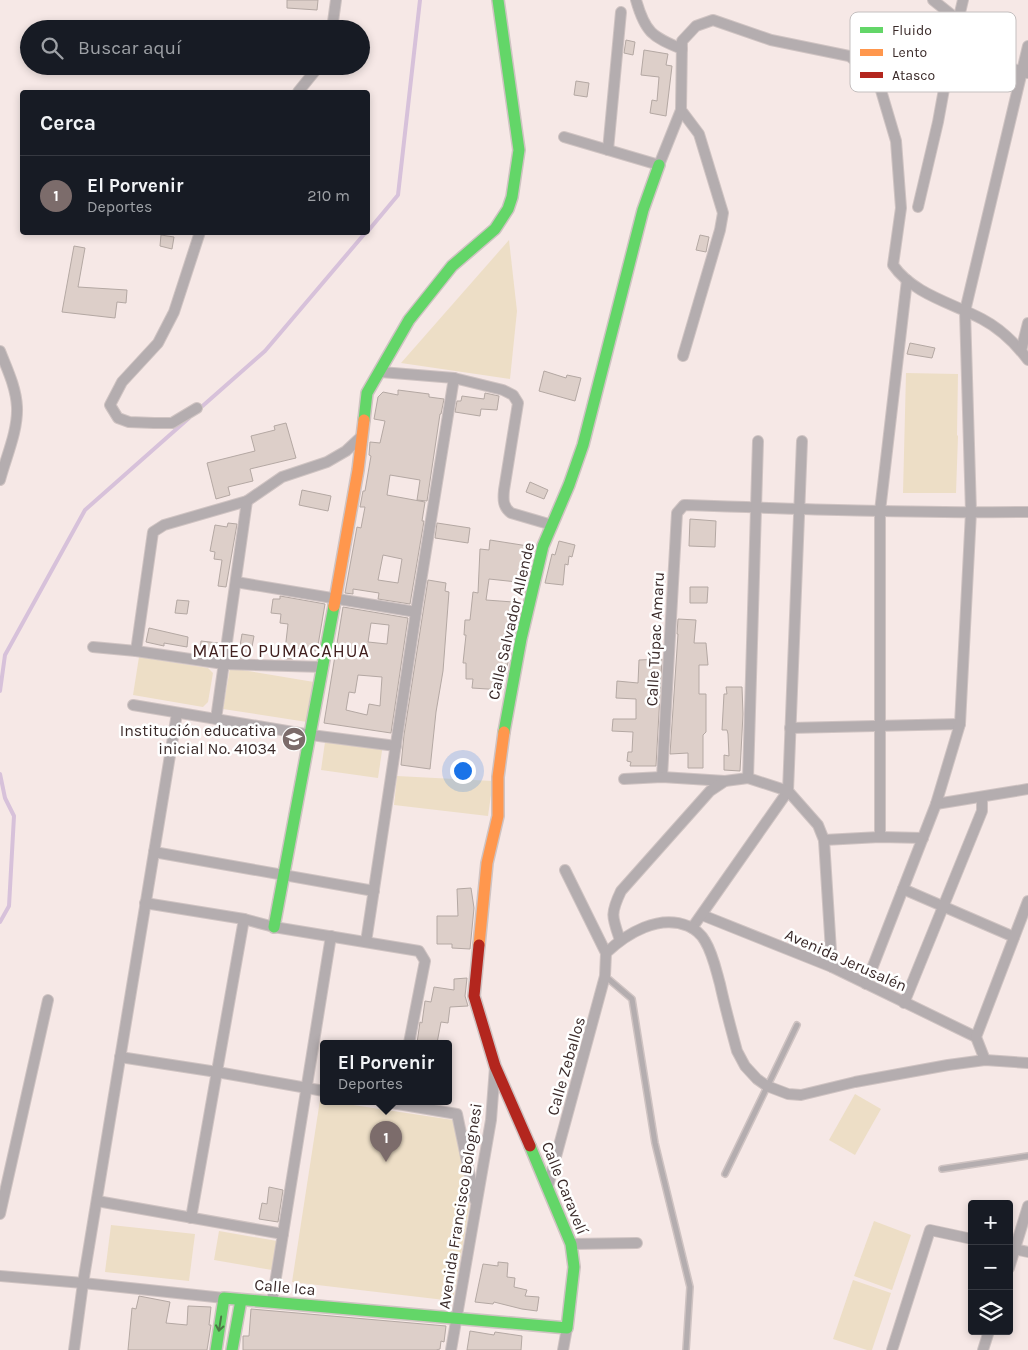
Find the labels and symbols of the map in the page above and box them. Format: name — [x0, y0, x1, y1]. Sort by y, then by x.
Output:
legend — [850, 12, 1016, 92]
text: Fluido — [892, 22, 932, 39]
text: Lento — [892, 44, 927, 61]
text: Atasco — [892, 67, 935, 84]
street label: Calle Salvador Allende — [484, 540, 538, 702]
street label: Calle Túpac Amaru — [642, 571, 668, 707]
district label: MATEO PUMACAHUA — [192, 640, 370, 662]
place label: Institución educativa inicial No. 41034 — [120, 721, 276, 758]
school or university icon: Institución educativa inicial No. 41034 — [281, 726, 307, 752]
your location — [450, 758, 476, 784]
street label: Avenida Jerusalén — [782, 925, 910, 995]
street label: Calle Zeballos — [543, 1015, 589, 1117]
street label: Avenida Francisco Bolognesi — [434, 1102, 486, 1310]
pin: 1 — [370, 1121, 402, 1162]
street label: Calle Caravelí — [538, 1139, 592, 1237]
street label: Calle Ica — [254, 1275, 316, 1299]
one-way arrow — [215, 1316, 225, 1332]

